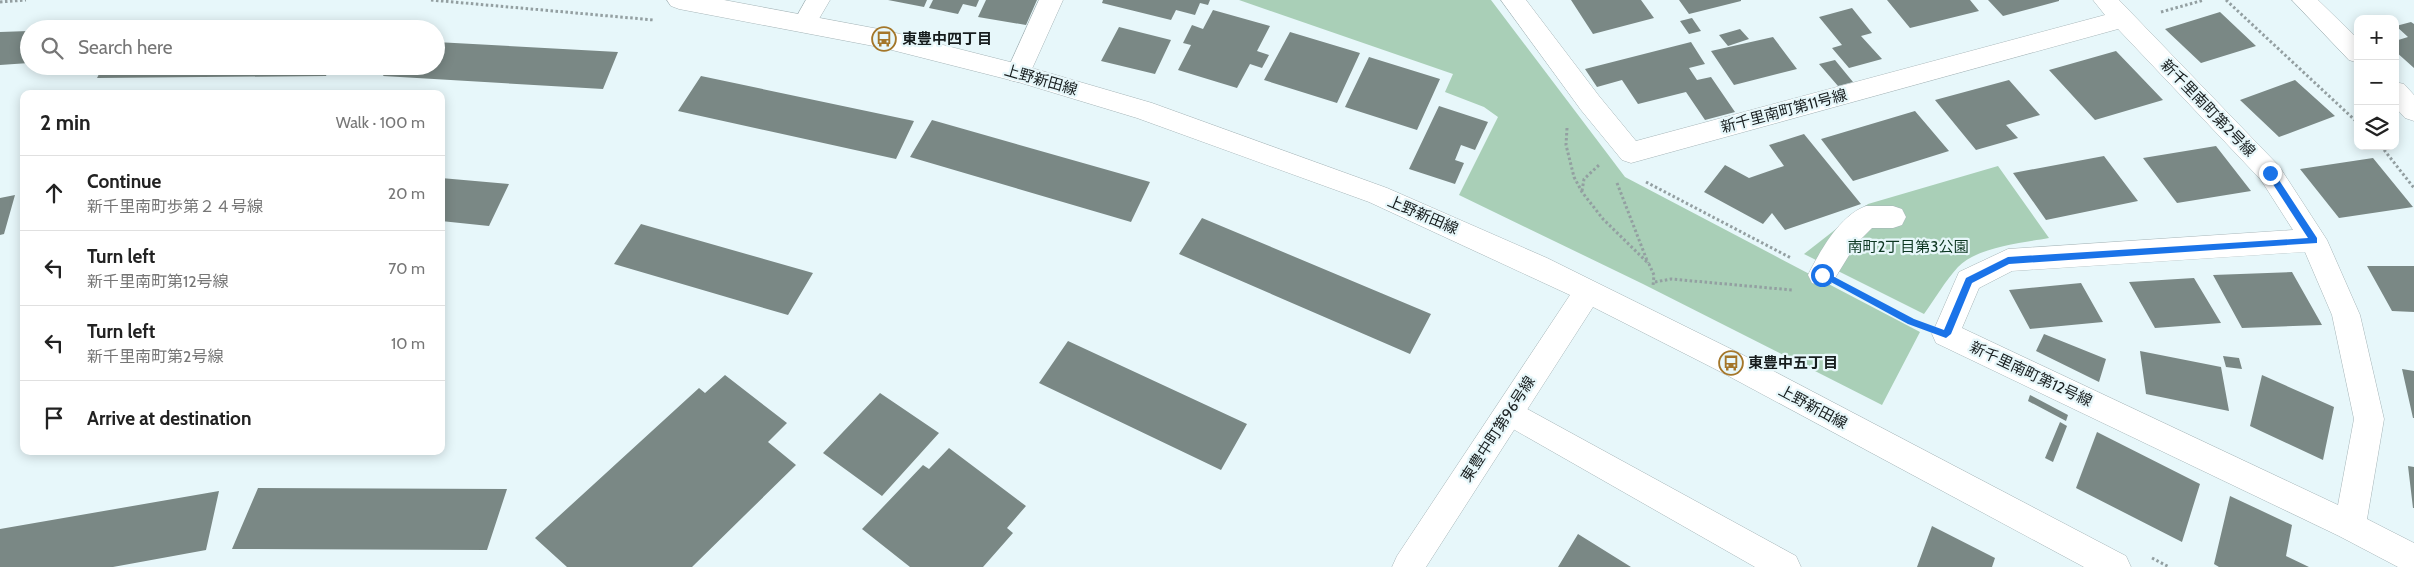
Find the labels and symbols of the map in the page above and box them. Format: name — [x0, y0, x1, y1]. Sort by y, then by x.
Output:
bus stop icon: 東豊中四丁目 — [871, 26, 897, 52]
place label: 東豊中四丁目 — [902, 30, 992, 48]
street label: 新千里南町第2号線 — [2157, 56, 2259, 160]
street label: 上野新田線 — [1002, 61, 1080, 99]
street label: 新千里南町第11号線 — [1719, 86, 1849, 136]
route end — [2259, 162, 2282, 185]
street label: 上野新田線 — [1385, 192, 1461, 238]
park label: 南町2丁目第3公園 — [1848, 238, 1968, 256]
route start — [1811, 264, 1834, 287]
street label: 新千里南町第12号線 — [1967, 338, 2095, 410]
bus stop icon: 東豊中五丁目 — [1718, 350, 1744, 376]
place label: 東豊中五丁目 — [1748, 354, 1838, 372]
street label: 東豊中町第96号線 — [1457, 373, 1539, 485]
street label: 上野新田線 — [1776, 381, 1850, 433]

